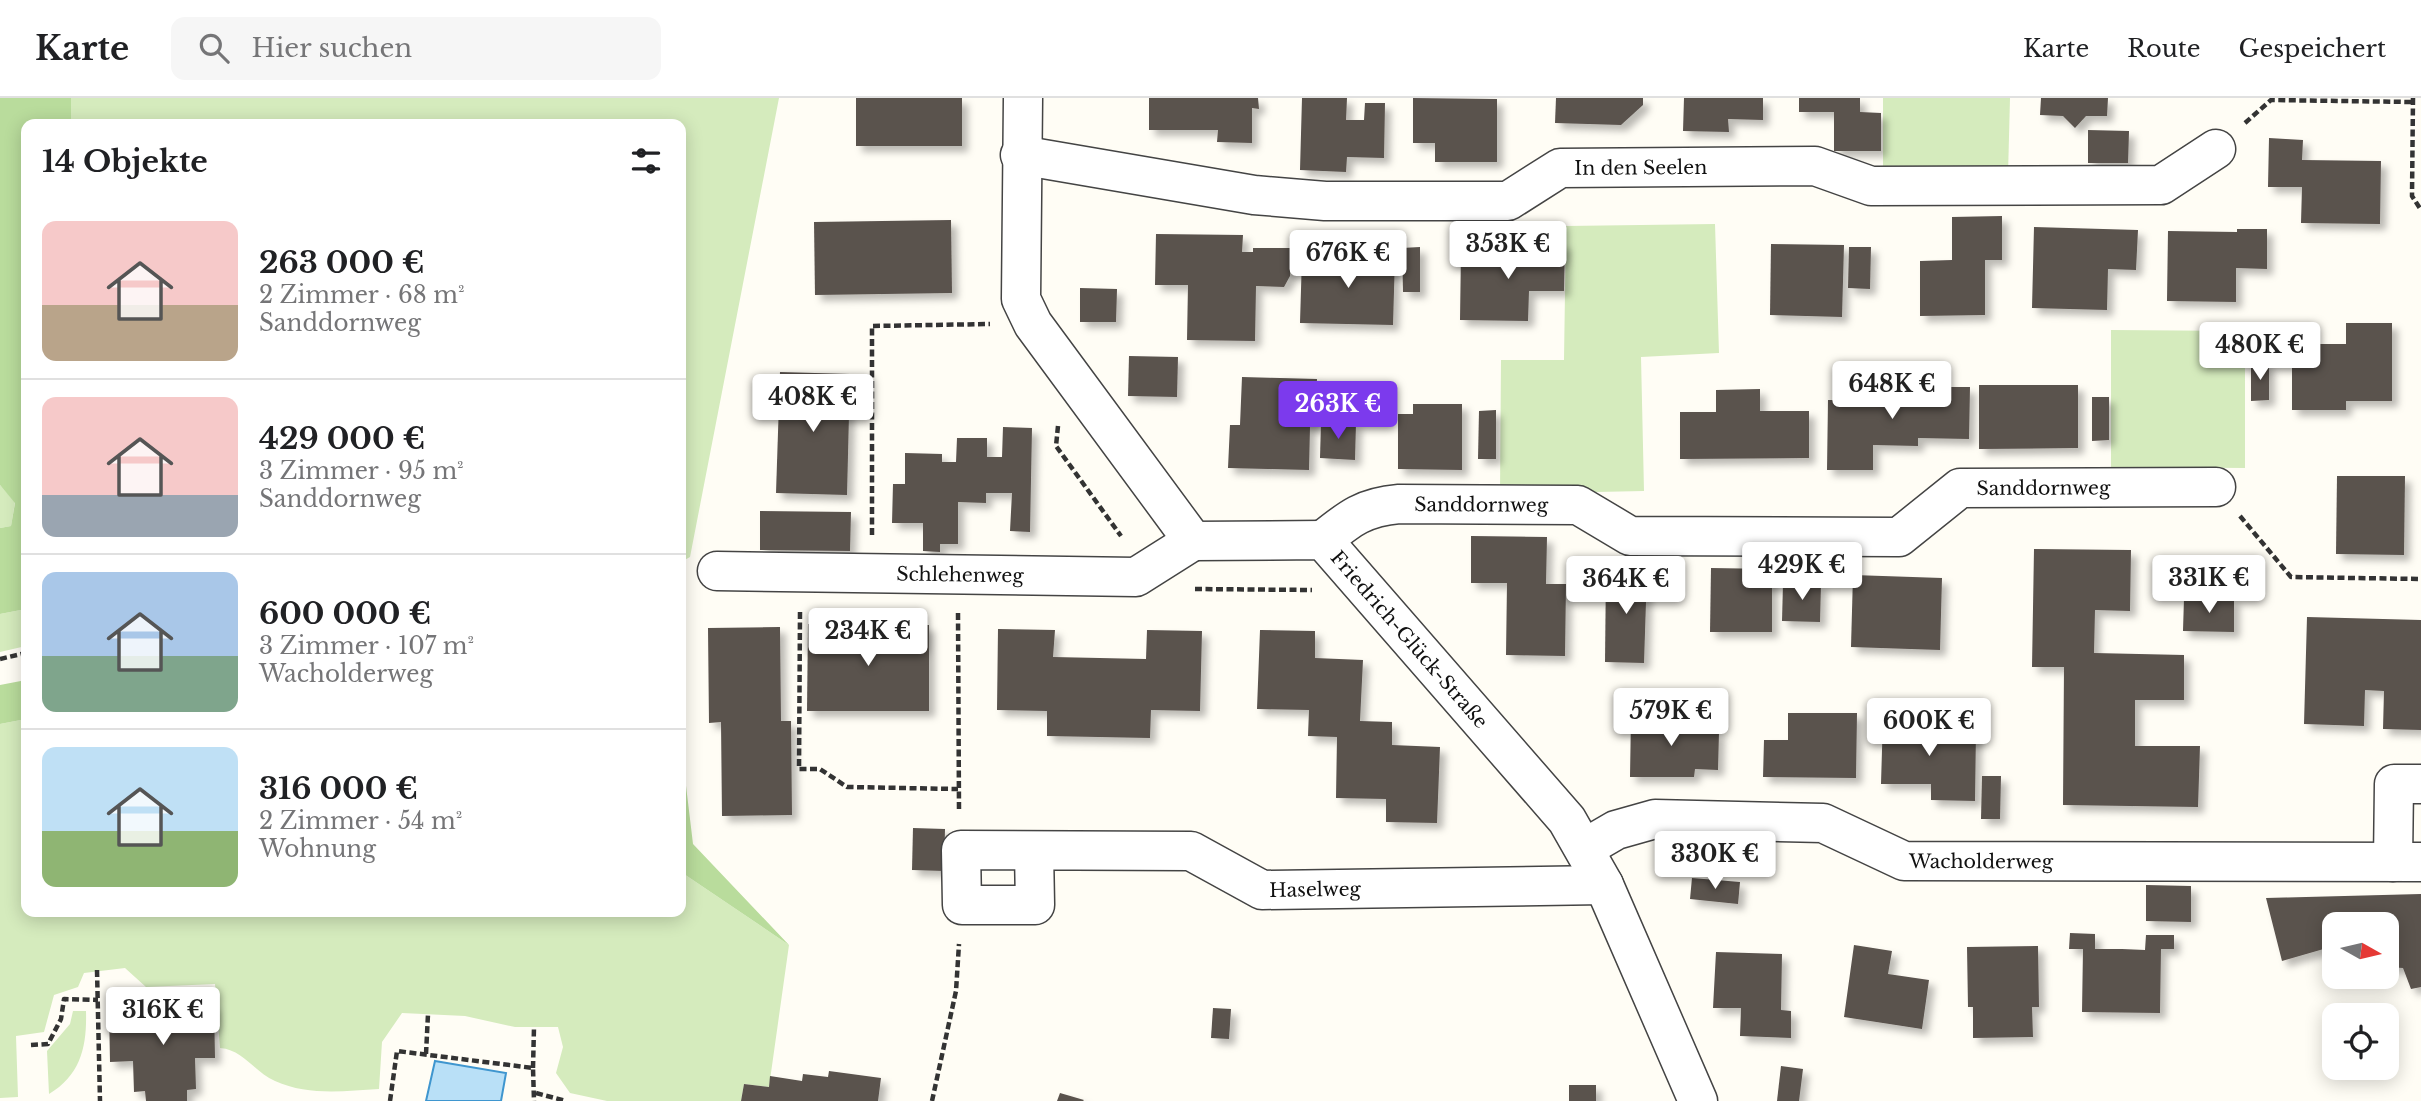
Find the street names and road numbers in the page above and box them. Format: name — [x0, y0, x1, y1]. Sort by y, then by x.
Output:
street label: In den Seelen — [1574, 155, 1707, 179]
street label: Sanddornweg — [1976, 476, 2111, 499]
street label: Sanddornweg — [1414, 493, 1549, 516]
street label: Friedrich-Glück-Straße — [1326, 546, 1493, 733]
street label: Schlehenweg — [896, 562, 1024, 587]
street label: Wacholderweg — [1908, 850, 2054, 873]
street label: Haselweg — [1269, 877, 1362, 901]

